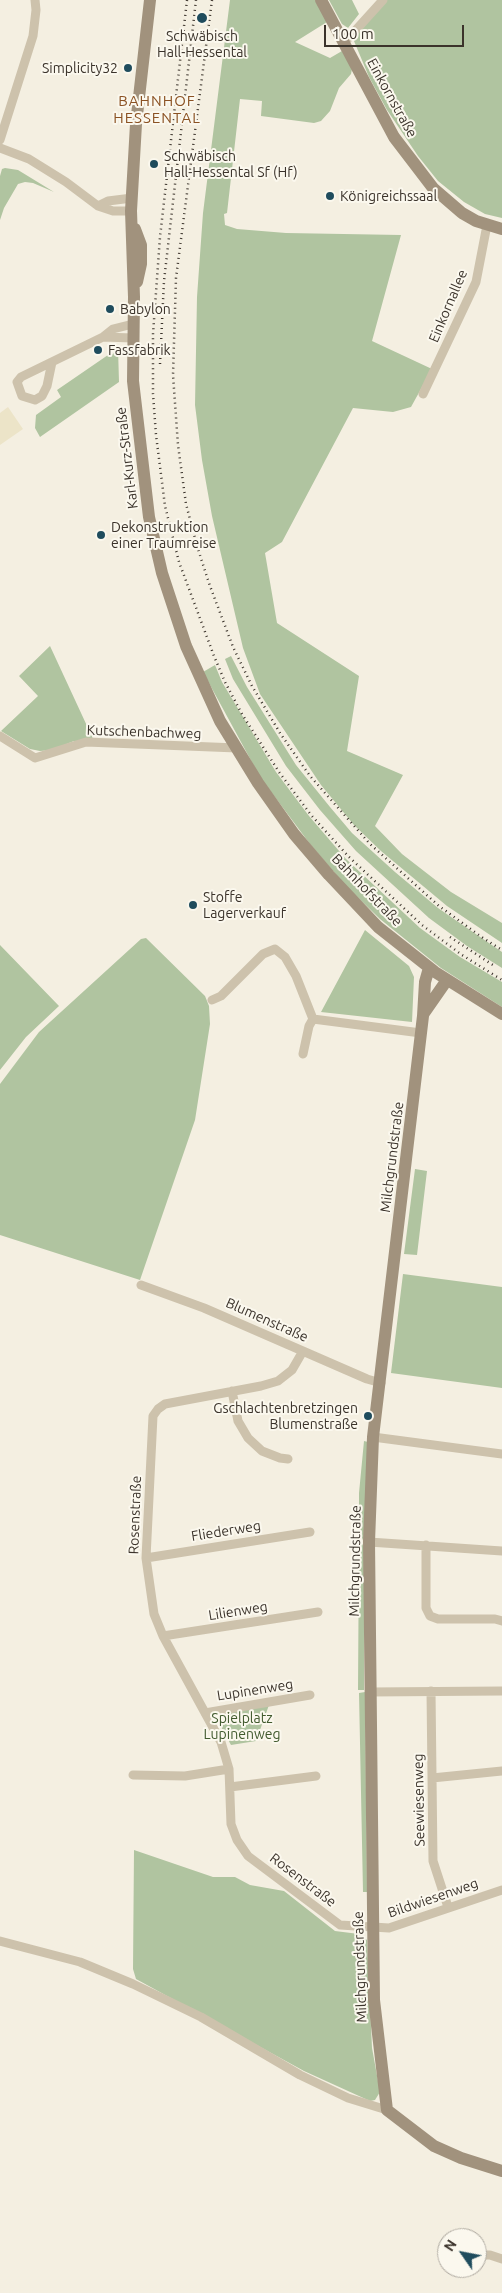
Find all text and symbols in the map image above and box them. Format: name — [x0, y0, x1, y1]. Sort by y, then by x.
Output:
marker: Schwäbisch Hall-Hessental — [195, 11, 209, 25]
scale bar — [327, 15, 467, 47]
text: 100 m — [332, 25, 374, 42]
place label: Schwäbisch Hall-Hessental — [157, 28, 247, 60]
street label: Einkornstraße — [363, 56, 421, 140]
place label: Simplicity32 — [42, 60, 118, 76]
marker: Simplicity32 — [122, 62, 134, 74]
district label: BAHNHOF HESSENTAL — [112, 92, 202, 127]
place label: Schwäbisch Hall-Hessental Sf (Hf) — [164, 148, 298, 180]
marker: Schwäbisch Hall-Hessental Sf (Hf) — [148, 158, 160, 170]
place label: Königreichssaal — [340, 188, 437, 204]
marker: Königreichssaal — [324, 190, 336, 202]
street label: Einkornallee — [425, 267, 471, 345]
place label: Babylon — [120, 301, 171, 317]
marker: Babylon — [104, 303, 116, 315]
place label: Fassfabrik — [108, 342, 171, 358]
marker: Fassfabrik — [92, 344, 104, 356]
street label: Karl-Kurz-Straße — [112, 406, 142, 510]
place label: Dekonstruktion einer Traumreise — [111, 519, 216, 552]
marker: Dekonstruktion einer Traumreise — [95, 529, 107, 541]
street label: Kutschenbachweg — [86, 722, 202, 742]
street label: Bahnhofstraße — [328, 850, 406, 930]
place label: Stoffe Lagerverkauf — [203, 889, 286, 922]
marker: Stoffe Lagerverkauf — [187, 899, 199, 911]
street label: Milchgrundstraße — [377, 1101, 407, 1213]
street label: Blumenstraße — [223, 1294, 311, 1346]
place label: Gschlachtenbretzingen Blumenstraße — [213, 1400, 358, 1432]
marker: Gschlachtenbretzingen Blumenstraße — [362, 1410, 374, 1422]
street label: Rosenstraße — [125, 1475, 145, 1555]
street label: Milchgrundstraße — [346, 1505, 364, 1617]
street label: Fliederweg — [190, 1517, 262, 1545]
street label: Lilienweg — [207, 1598, 269, 1624]
street label: Lupinenweg — [216, 1676, 294, 1704]
park label: Spielplatz Lupinenweg — [203, 1710, 281, 1742]
street label: Seewiesenweg — [410, 1753, 428, 1847]
street label: Rosenstraße — [266, 1850, 340, 1910]
street label: Bildwiesenweg — [386, 1875, 480, 1921]
street label: Milchgrundstraße — [350, 1911, 370, 2023]
north arrow — [437, 2228, 487, 2278]
text: N — [441, 2237, 460, 2254]

